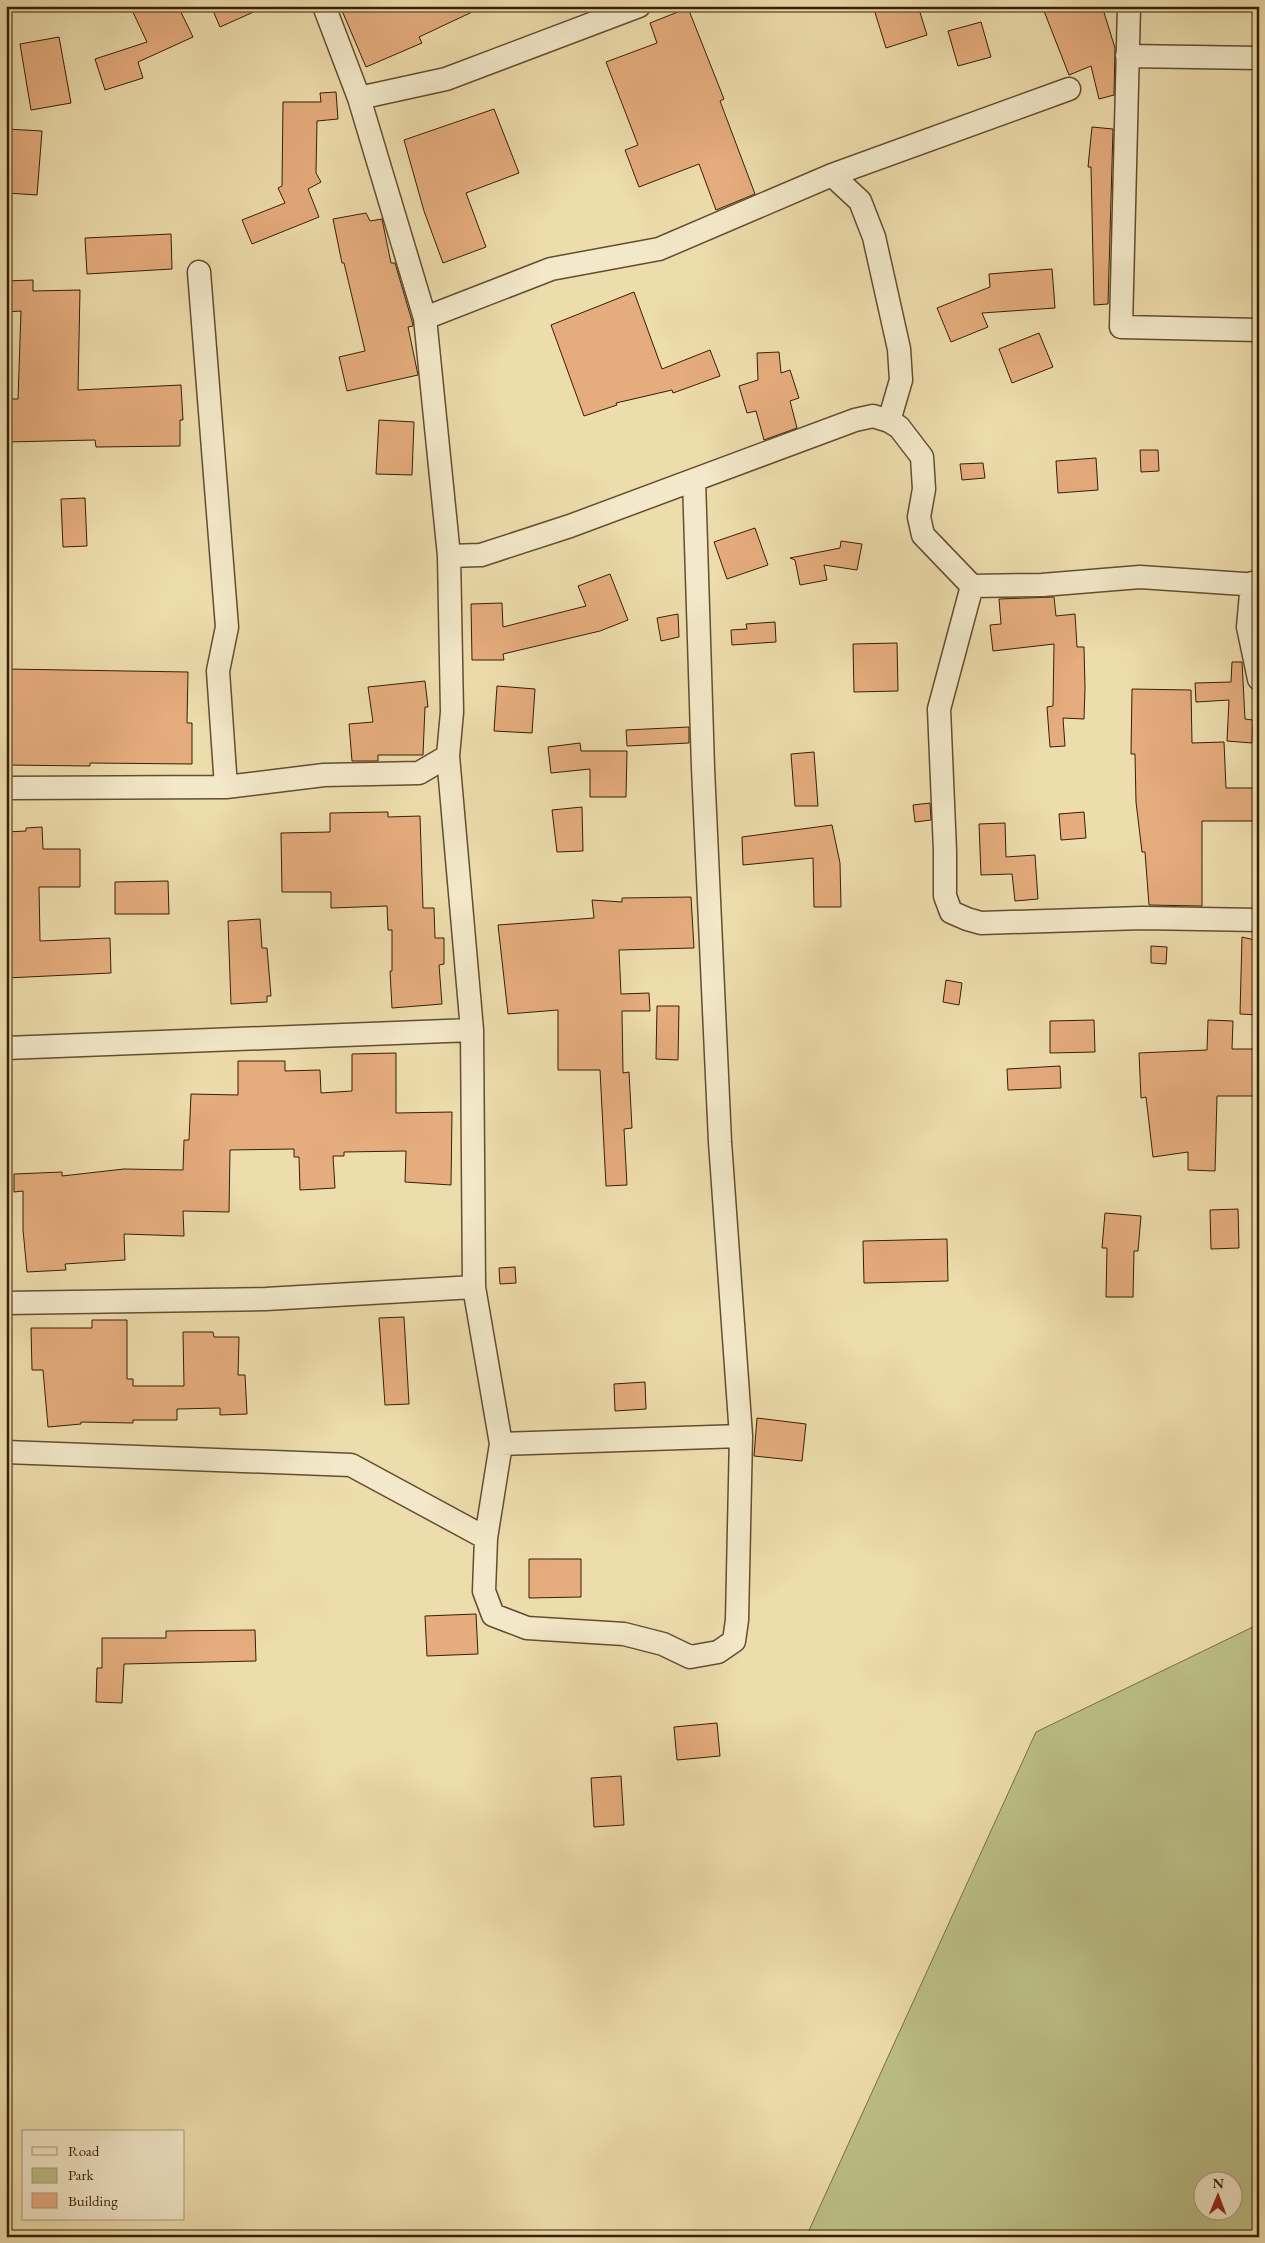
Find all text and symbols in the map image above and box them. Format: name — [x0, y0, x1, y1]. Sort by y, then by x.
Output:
legend — [22, 2130, 185, 2220]
text: Road — [68, 2141, 100, 2160]
text: Park — [68, 2165, 95, 2184]
north arrow — [1192, 2170, 1242, 2220]
text: N — [1212, 2174, 1225, 2192]
text: Building — [68, 2191, 118, 2210]

